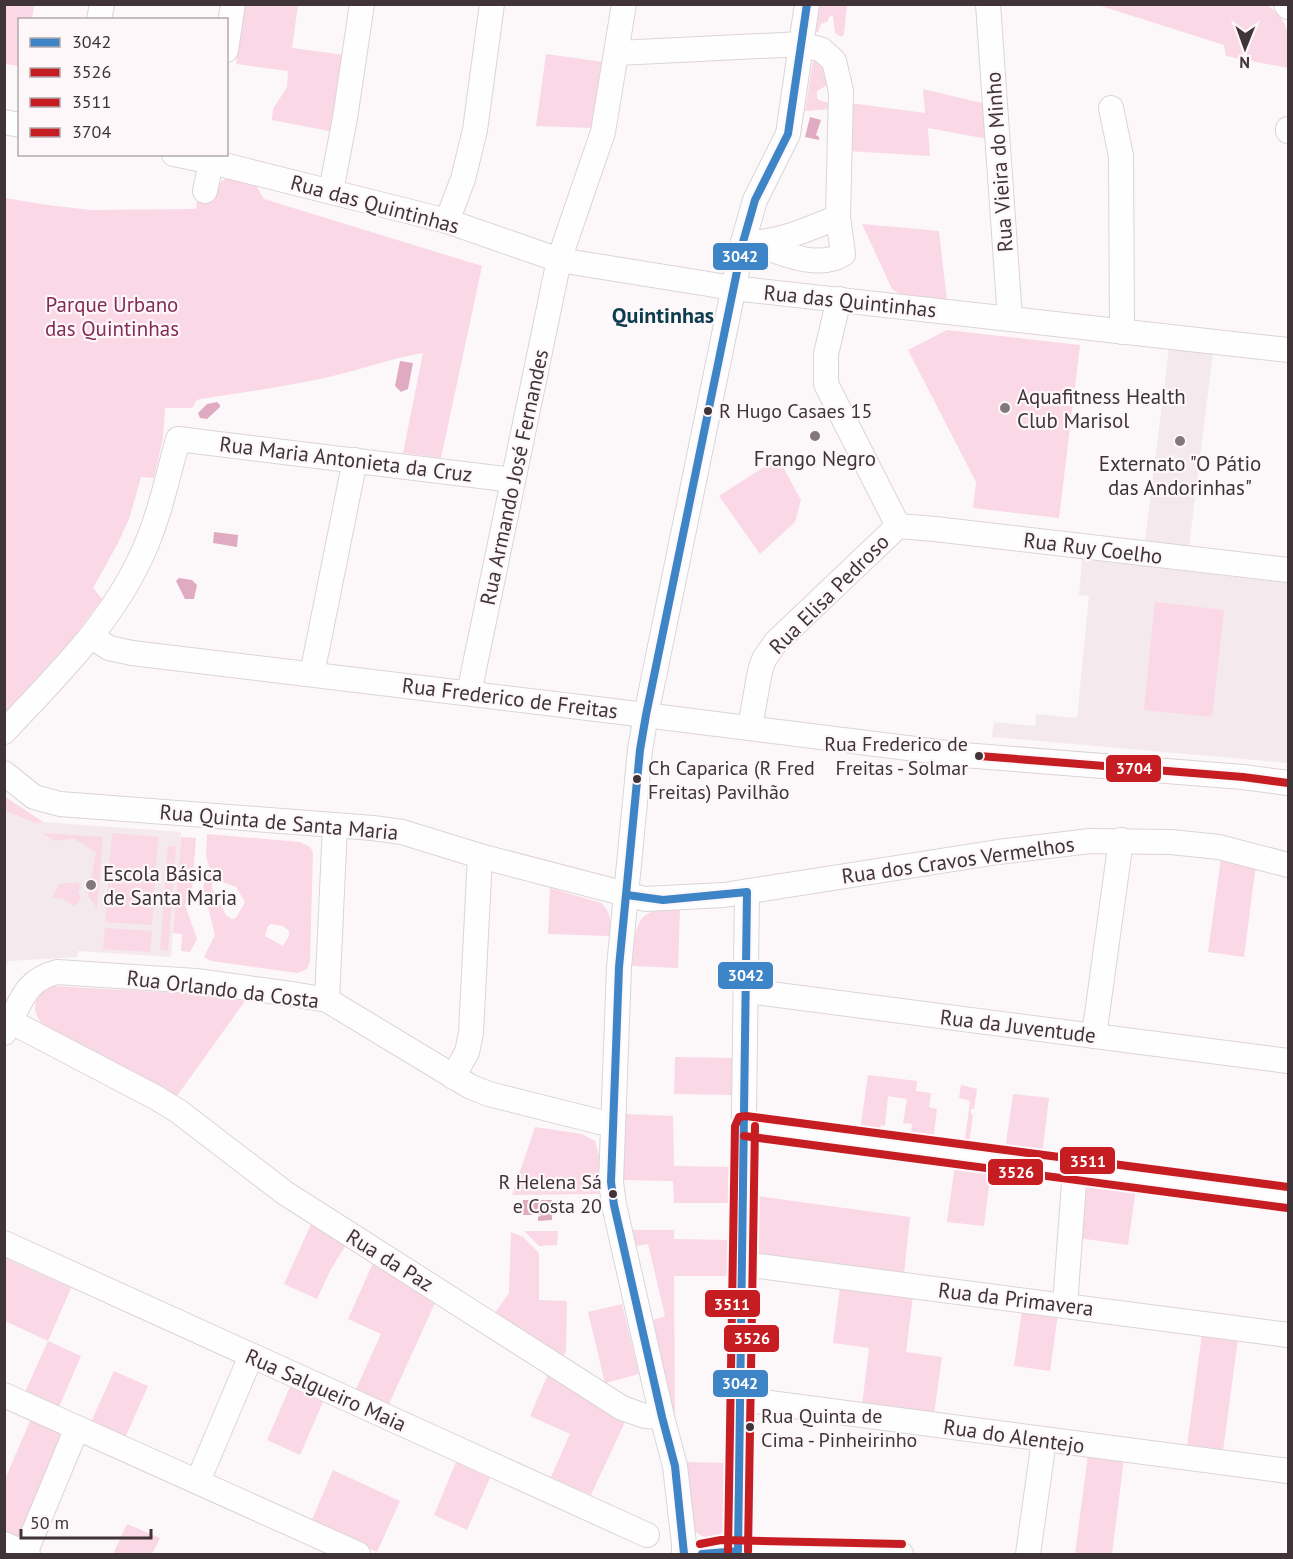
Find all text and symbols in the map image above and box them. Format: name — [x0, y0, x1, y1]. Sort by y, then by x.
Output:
legend — [18, 18, 228, 156]
north arrow — [1215, 18, 1275, 78]
text: 3042 — [72, 30, 111, 53]
text: N — [1239, 53, 1250, 73]
text: 3526 — [72, 60, 111, 83]
street label: Rua Vieira do Minho — [979, 71, 1019, 253]
text: 3511 — [72, 90, 111, 113]
text: 3704 — [72, 120, 111, 143]
street label: Rua das Quintinhas — [288, 168, 462, 240]
line badge: 3042 — [712, 242, 769, 271]
text: 3042 — [722, 246, 758, 266]
street label: Rua das Quintinhas — [762, 279, 938, 323]
park label: Parque Urbano das Quintinhas — [45, 291, 179, 342]
district label: Quintinhas — [612, 301, 714, 329]
street label: Rua Armando José Fernandes — [474, 347, 554, 607]
place label: Aquafitness Health Club Marisol — [1017, 383, 1186, 434]
place label: R Hugo Casaes 15 — [719, 398, 872, 424]
marker: Aquafitness Health Club Marisol — [998, 401, 1012, 415]
marker: R Hugo Casaes 15 — [702, 405, 714, 417]
marker: Frango Negro — [808, 429, 822, 443]
street label: Rua Maria Antonieta da Cruz — [218, 430, 474, 488]
marker: Externato "O Pátio das Andorinhas" — [1173, 434, 1187, 448]
place label: Frango Negro — [754, 445, 876, 472]
place label: Externato "O Pátio das Andorinhas" — [1099, 450, 1261, 501]
street label: Rua Ruy Coelho — [1022, 526, 1164, 570]
street label: Rua Elisa Pedroso — [763, 528, 895, 660]
street label: Rua Frederico de Freitas — [401, 671, 619, 725]
place label: Rua Frederico de Freitas - Solmar — [824, 731, 968, 781]
marker: Rua Frederico de Freitas - Solmar — [973, 750, 985, 762]
line badge: 3704 — [1105, 754, 1162, 783]
place label: Ch Caparica (R Fred Freitas) Pavilhão — [648, 755, 815, 805]
text: 3704 — [1116, 758, 1152, 778]
marker: Ch Caparica (R Fred Freitas) Pavilhão — [631, 773, 643, 785]
street label: Rua Quinta de Santa Maria — [159, 798, 399, 846]
street label: Rua dos Cravos Vermelhos — [840, 830, 1076, 890]
place label: Escola Básica de Santa Maria — [103, 860, 237, 911]
marker: Escola Básica de Santa Maria — [84, 878, 98, 892]
line badge: 3042 — [717, 961, 774, 990]
street label: Rua Orlando da Costa — [125, 964, 321, 1014]
text: 3042 — [728, 965, 764, 985]
street label: Rua da Juventude — [939, 1003, 1097, 1049]
line badge: 3511 — [1059, 1146, 1116, 1175]
text: 3511 — [1070, 1151, 1106, 1171]
line badge: 3526 — [987, 1158, 1044, 1186]
text: 3526 — [998, 1162, 1034, 1182]
place label: R Helena Sá e Costa 20 — [498, 1169, 602, 1219]
marker: R Helena Sá e Costa 20 — [607, 1188, 619, 1200]
street label: Rua da Paz — [341, 1223, 439, 1297]
street label: Rua da Primavera — [937, 1276, 1095, 1322]
line badge: 3511 — [704, 1289, 761, 1318]
text: 3511 — [714, 1294, 750, 1314]
line badge: 3526 — [723, 1324, 780, 1353]
text: 3526 — [734, 1328, 770, 1348]
street label: Rua Salgueiro Maia — [241, 1342, 411, 1438]
line badge: 3042 — [712, 1369, 769, 1398]
text: 3042 — [722, 1373, 758, 1393]
place label: Rua Quinta de Cima - Pinheirinho — [761, 1403, 917, 1453]
street label: Rua do Alentejo — [942, 1413, 1086, 1459]
marker: Rua Quinta de Cima - Pinheirinho — [744, 1421, 756, 1433]
scale bar — [21, 1502, 152, 1540]
text: 50 m — [30, 1511, 69, 1534]

